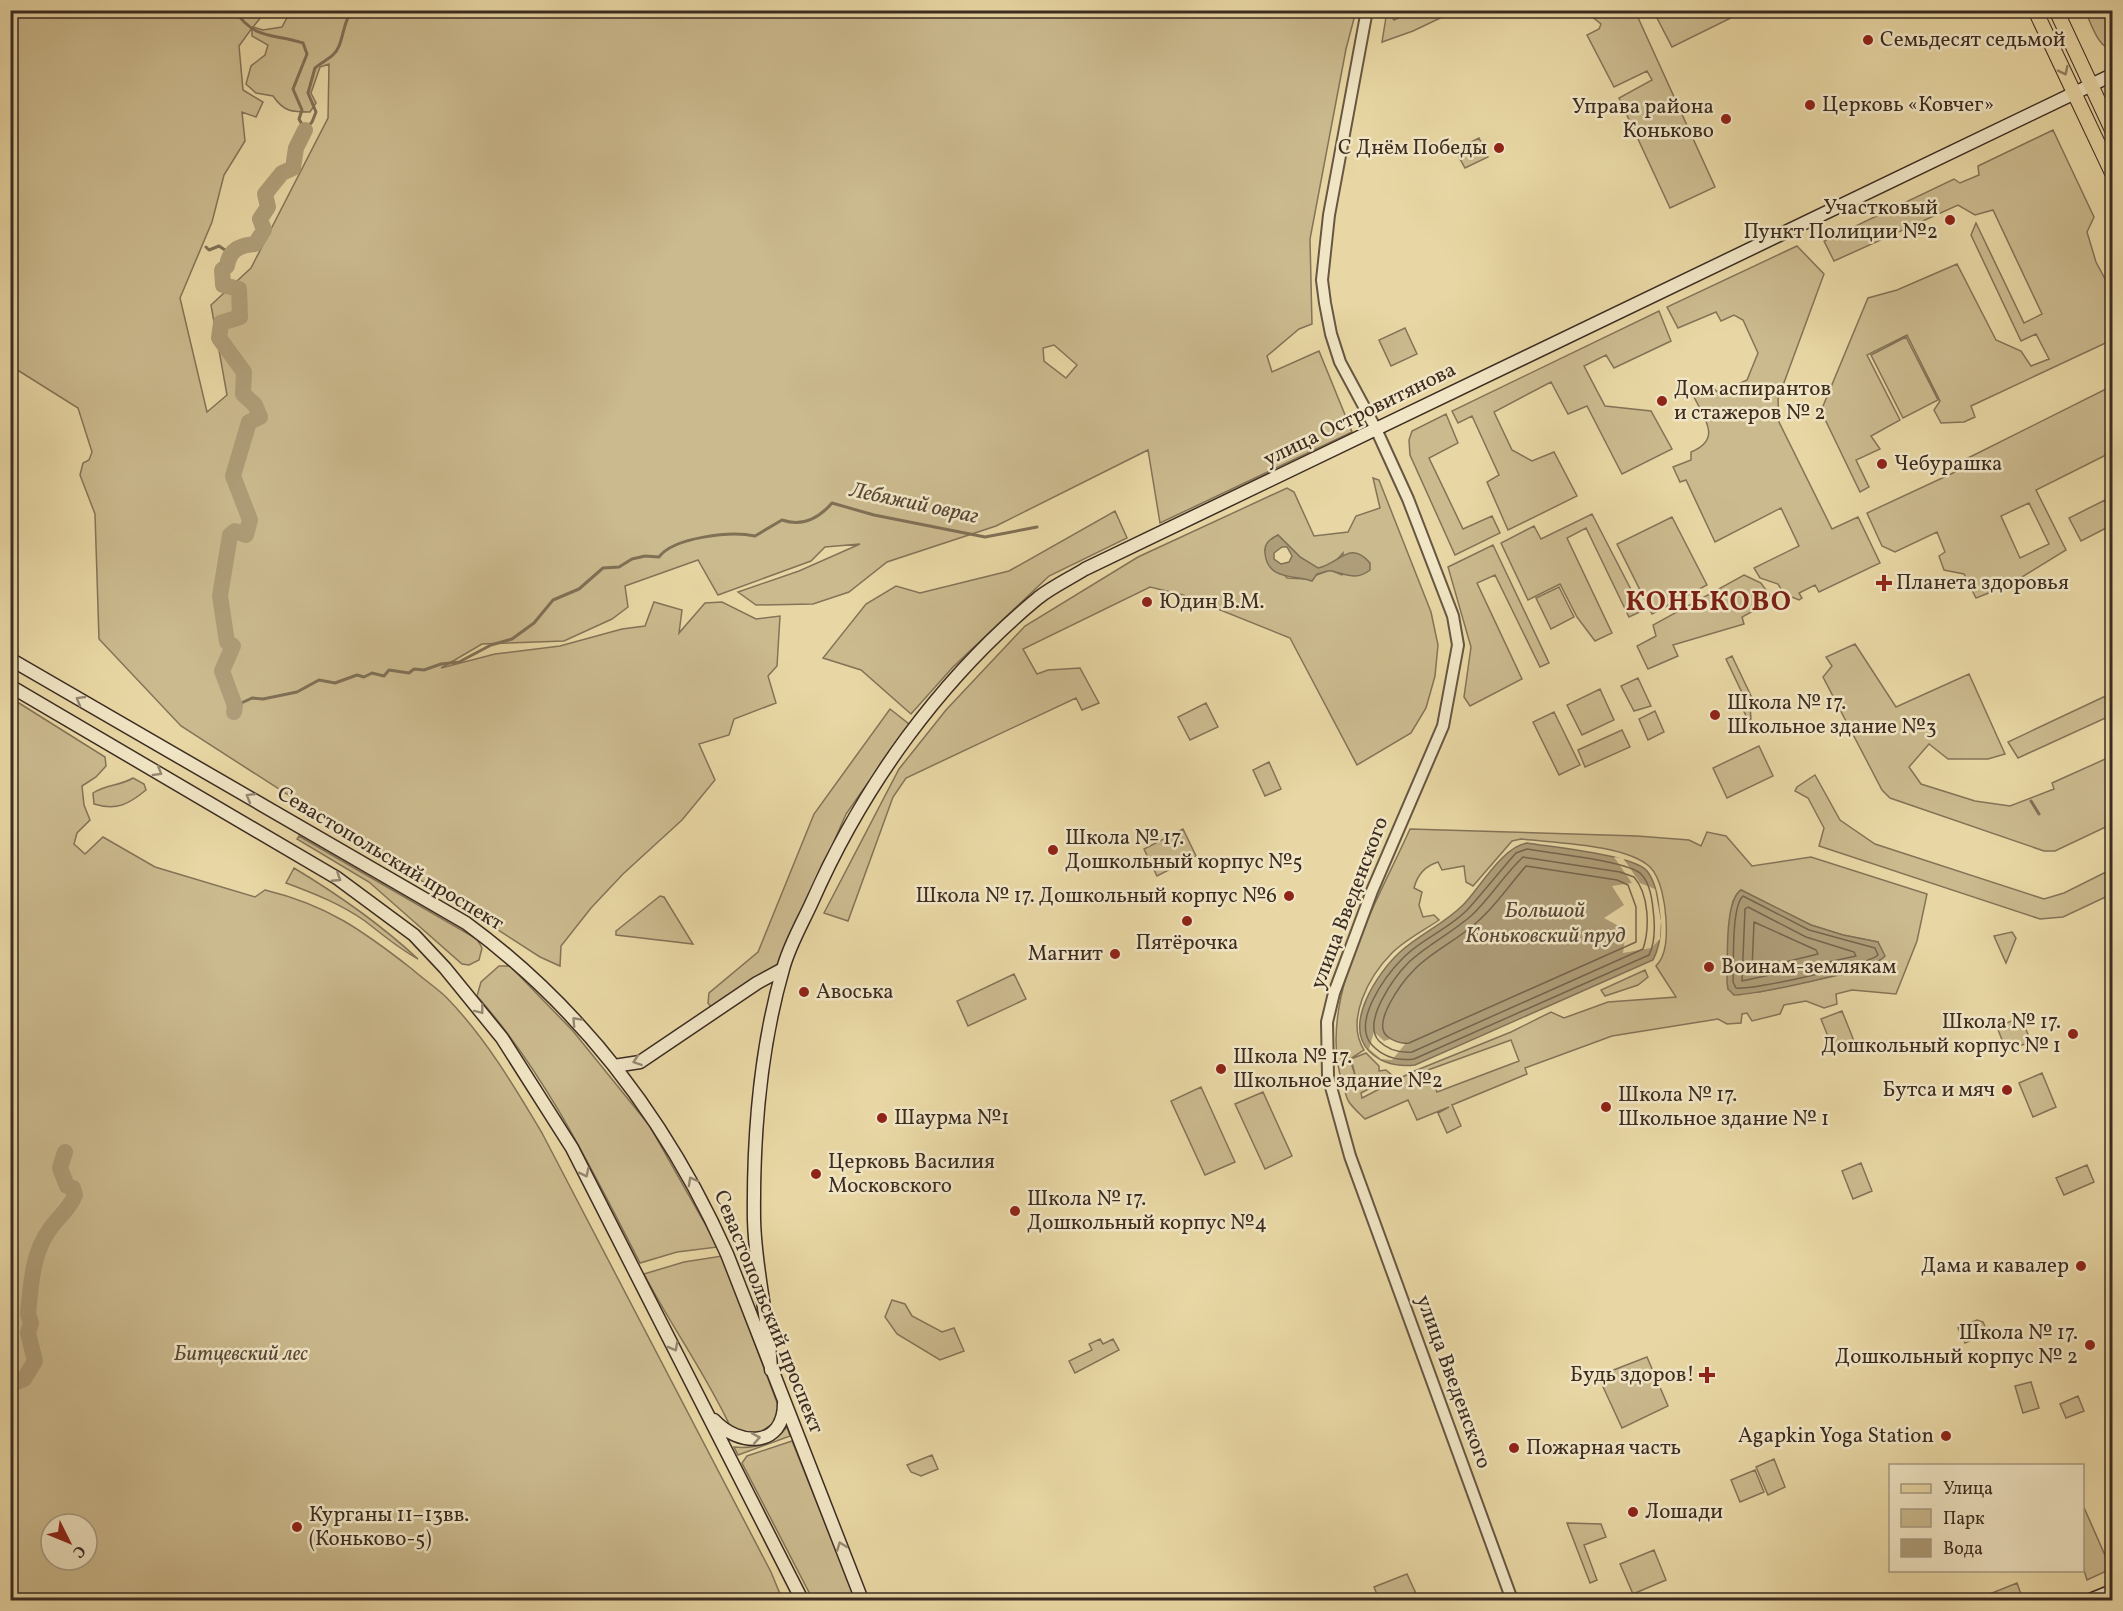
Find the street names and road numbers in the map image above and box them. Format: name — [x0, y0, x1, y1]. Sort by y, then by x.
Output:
street label: улица Островитянова — [1259, 356, 1461, 474]
street label: Севастопольский проспект — [271, 780, 509, 939]
street label: улица Введенского — [1304, 813, 1396, 993]
street label: Севастопольский проспект — [706, 1186, 830, 1438]
street label: улица Введенского — [1408, 1291, 1498, 1473]

